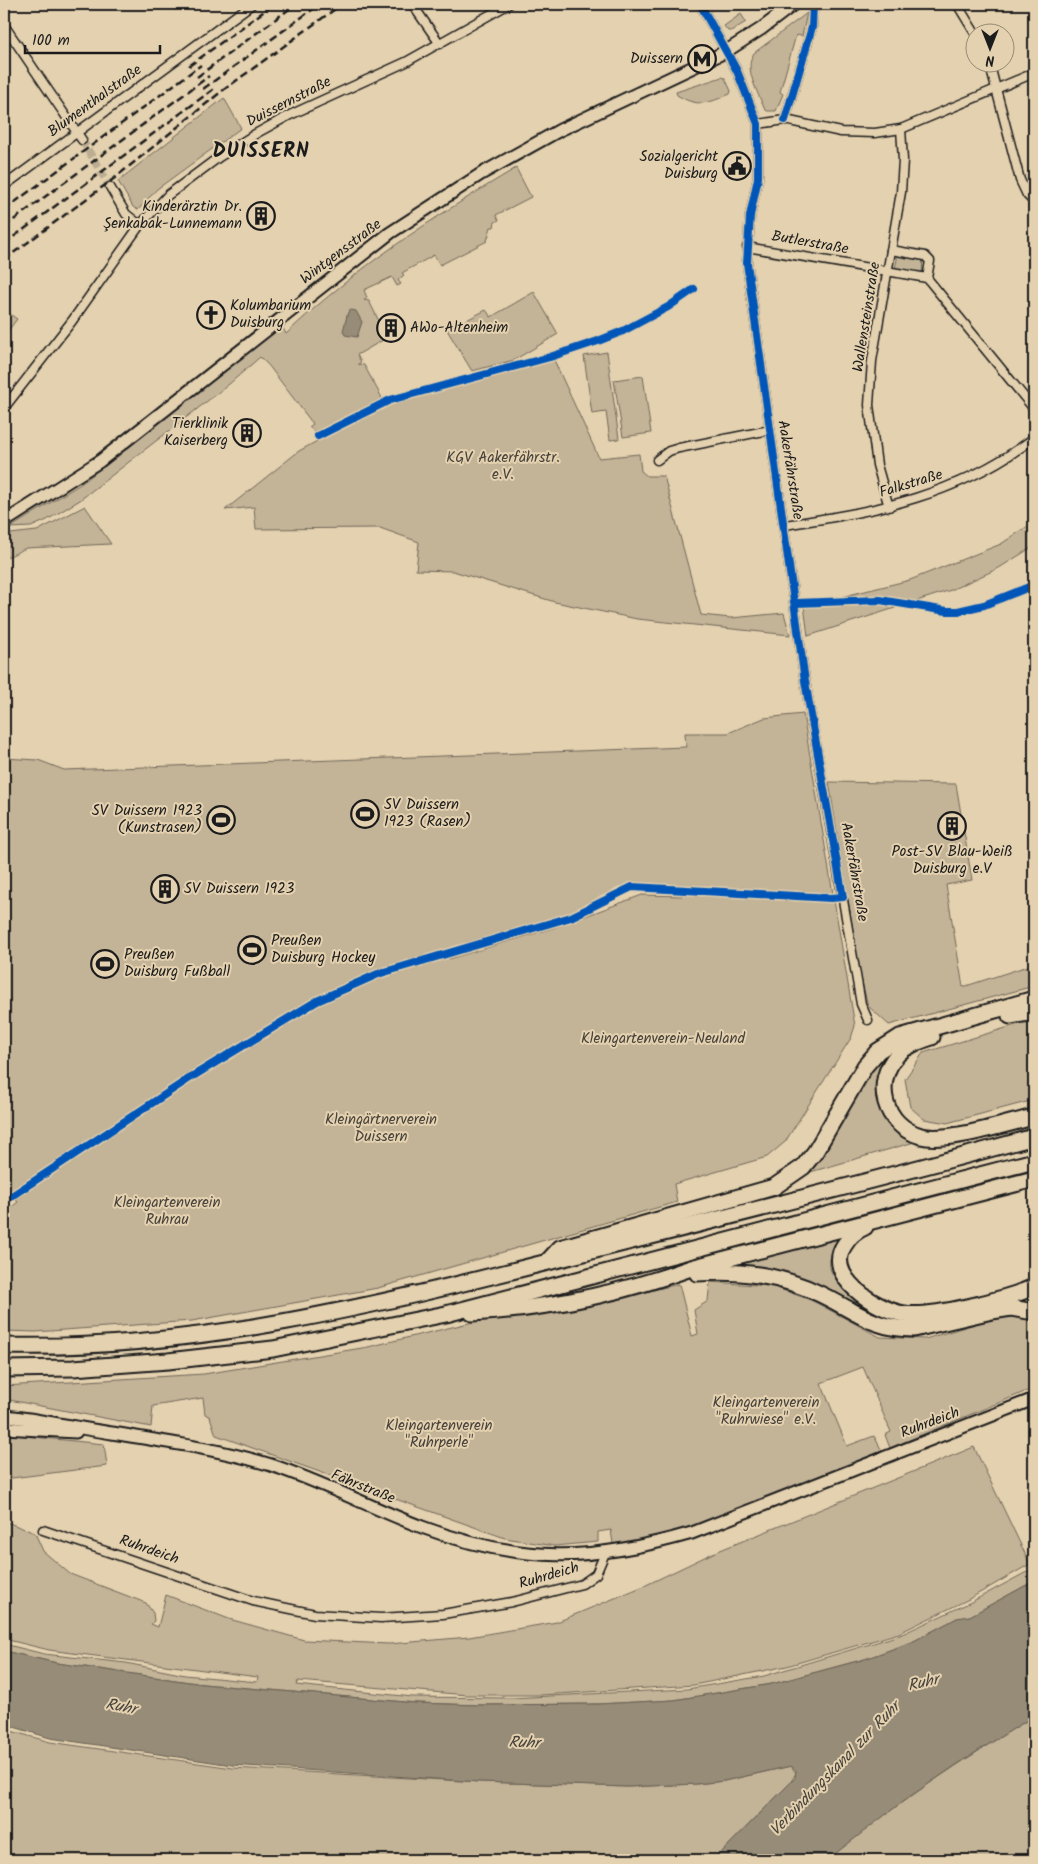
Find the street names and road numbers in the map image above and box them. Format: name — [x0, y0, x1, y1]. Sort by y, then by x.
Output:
street label: Blumenthalstraße — [43, 58, 147, 143]
street label: Duissernstraße — [242, 70, 336, 134]
street label: Wintgensstraße — [295, 213, 387, 291]
street label: Butlerstraße — [770, 224, 851, 262]
street label: Wallensteinstraße — [846, 260, 888, 374]
street label: Aakerfährstraße — [770, 419, 810, 522]
street label: Falkstraße — [876, 463, 946, 505]
street label: Aakerfährstraße — [833, 820, 875, 924]
street label: Ruhrdeich — [897, 1401, 963, 1445]
street label: Fährstraße — [327, 1463, 399, 1511]
street label: Ruhrdeich — [116, 1529, 182, 1571]
street label: Ruhrdeich — [516, 1556, 582, 1596]

